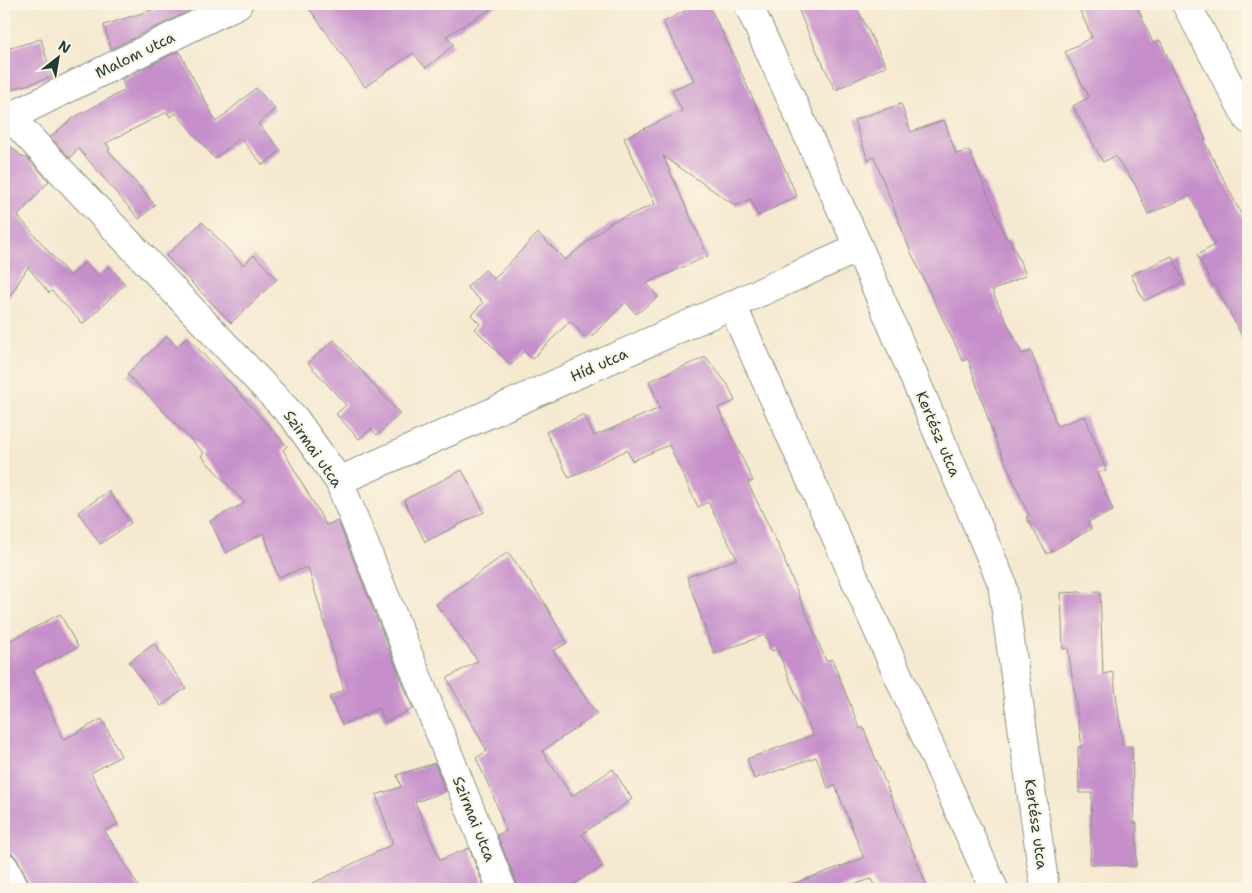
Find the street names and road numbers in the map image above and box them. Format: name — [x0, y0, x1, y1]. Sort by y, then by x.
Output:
street label: Malom utca — [92, 27, 179, 83]
street label: Híd utca — [567, 343, 631, 387]
street label: Kertész utca — [911, 388, 965, 480]
street label: Szirmai utca — [279, 406, 347, 492]
street label: Szirmai utca — [448, 774, 500, 865]
street label: Kertész utca — [1020, 778, 1052, 871]

